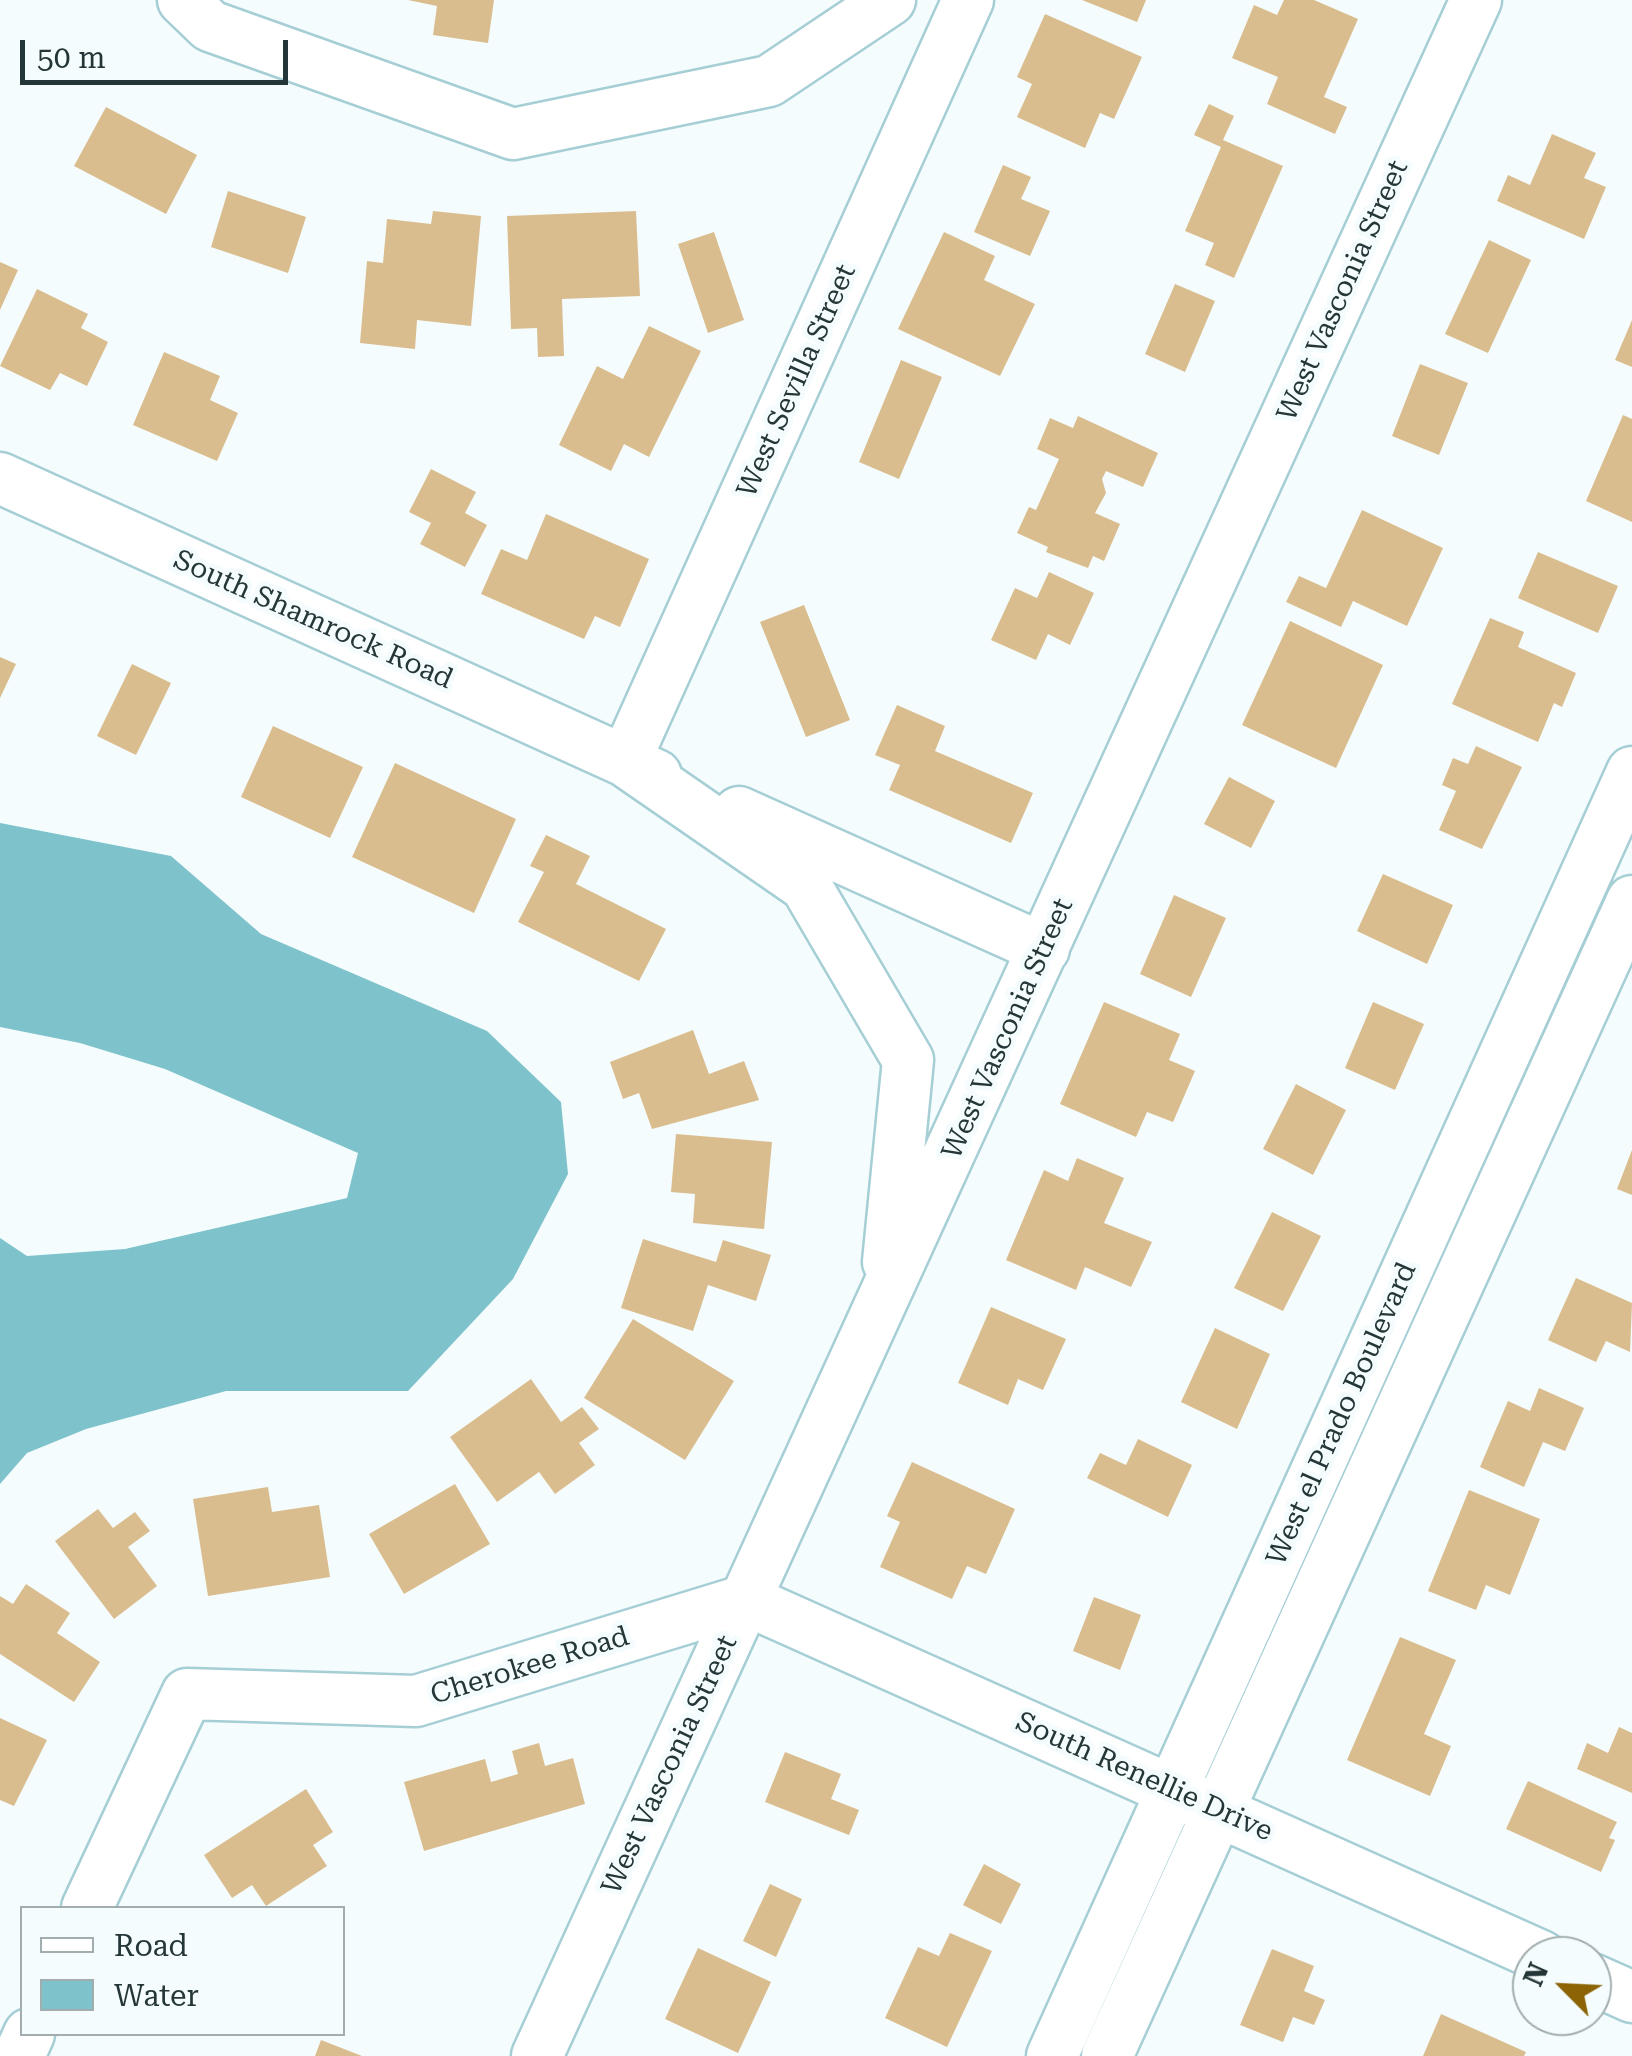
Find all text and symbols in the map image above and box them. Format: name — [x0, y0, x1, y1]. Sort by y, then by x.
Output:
scale bar — [25, 20, 292, 82]
text: 50 m — [37, 40, 106, 75]
street label: West Vasconia Street — [1270, 155, 1416, 427]
street label: West Sevilla Street — [731, 259, 863, 503]
street label: South Shamrock Road — [168, 543, 458, 697]
street label: West Vasconia Street — [935, 893, 1081, 1165]
street label: West el Prado Boulevard — [1260, 1257, 1424, 1571]
street label: Cherokee Road — [427, 1620, 633, 1712]
street label: West Vasconia Street — [595, 1630, 745, 1900]
street label: South Renellie Drive — [1010, 1705, 1278, 1849]
legend — [20, 1906, 345, 2036]
text: Road — [114, 1928, 188, 1963]
north arrow — [1512, 1936, 1612, 2036]
text: N — [1517, 1958, 1555, 1991]
text: Water — [114, 1978, 199, 2013]

